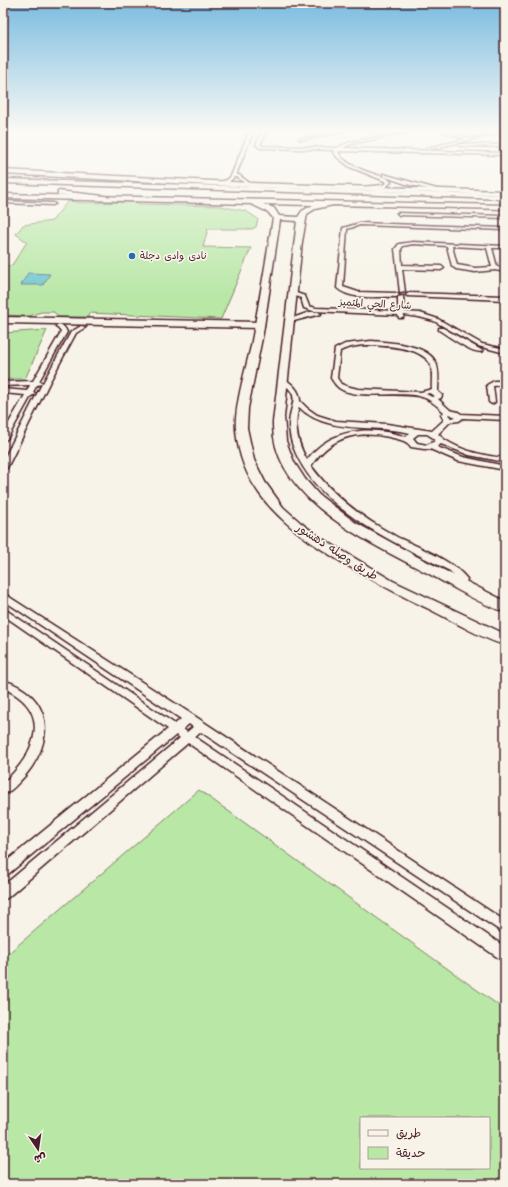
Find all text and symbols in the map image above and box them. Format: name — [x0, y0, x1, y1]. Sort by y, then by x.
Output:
place label: نادى وادى دجلة — [140, 249, 207, 263]
marker: نادى وادى دجلة — [127, 251, 137, 261]
street label: شارع الحي المتميز — [337, 295, 412, 315]
street label: طريق وصله دهشور — [292, 519, 381, 585]
legend — [360, 1117, 490, 1169]
text: طريق — [396, 1125, 421, 1142]
north arrow — [18, 1129, 58, 1169]
text: حديقة — [396, 1145, 425, 1162]
text: ش — [33, 1150, 48, 1167]

